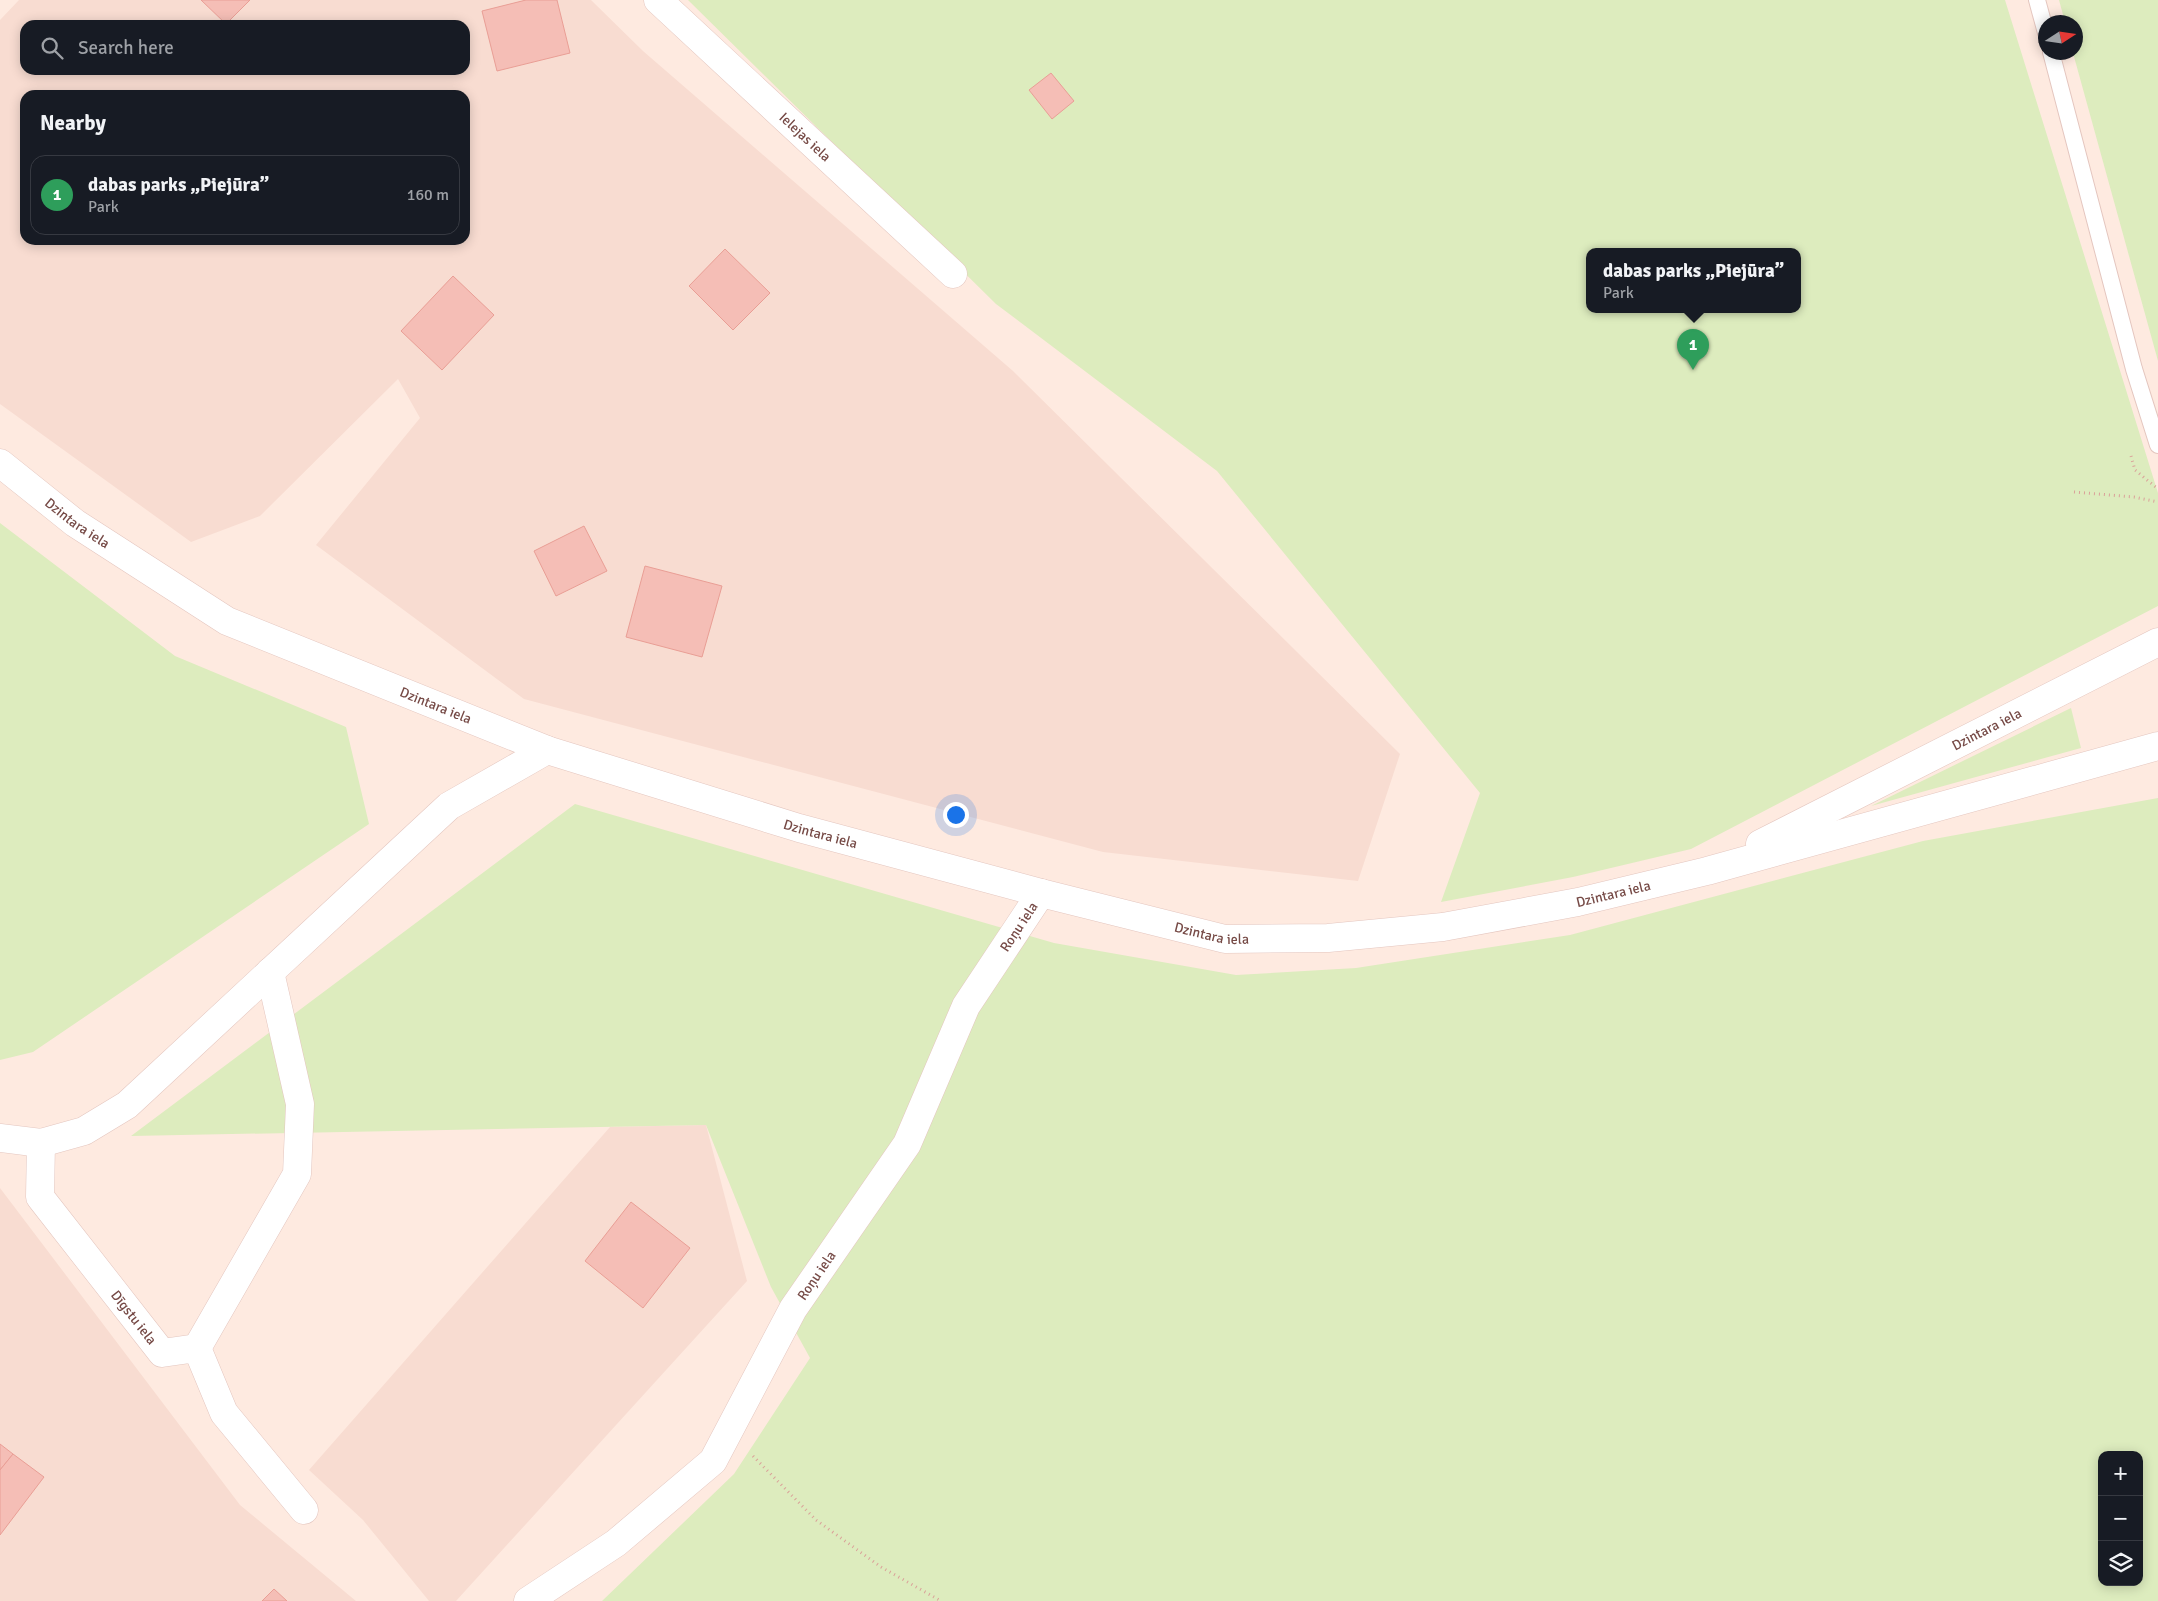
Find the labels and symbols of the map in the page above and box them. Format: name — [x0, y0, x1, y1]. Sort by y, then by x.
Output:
north arrow — [2038, 15, 2083, 60]
street label: Ielejas iela — [776, 109, 834, 165]
pin: 1 — [1677, 329, 1709, 370]
street label: Dzintara iela — [41, 494, 113, 552]
street label: Dzintara iela — [397, 684, 474, 728]
street label: Dzintara iela — [1949, 705, 2024, 754]
your location — [943, 802, 969, 828]
street label: Dzintara iela — [781, 816, 859, 852]
street label: Dzintara iela — [1574, 877, 1652, 911]
street label: Roņu iela — [996, 899, 1042, 955]
street label: Dzintara iela — [1172, 919, 1249, 948]
street label: Roņu iela — [794, 1248, 840, 1304]
street label: Dīgstu iela — [107, 1287, 160, 1348]

